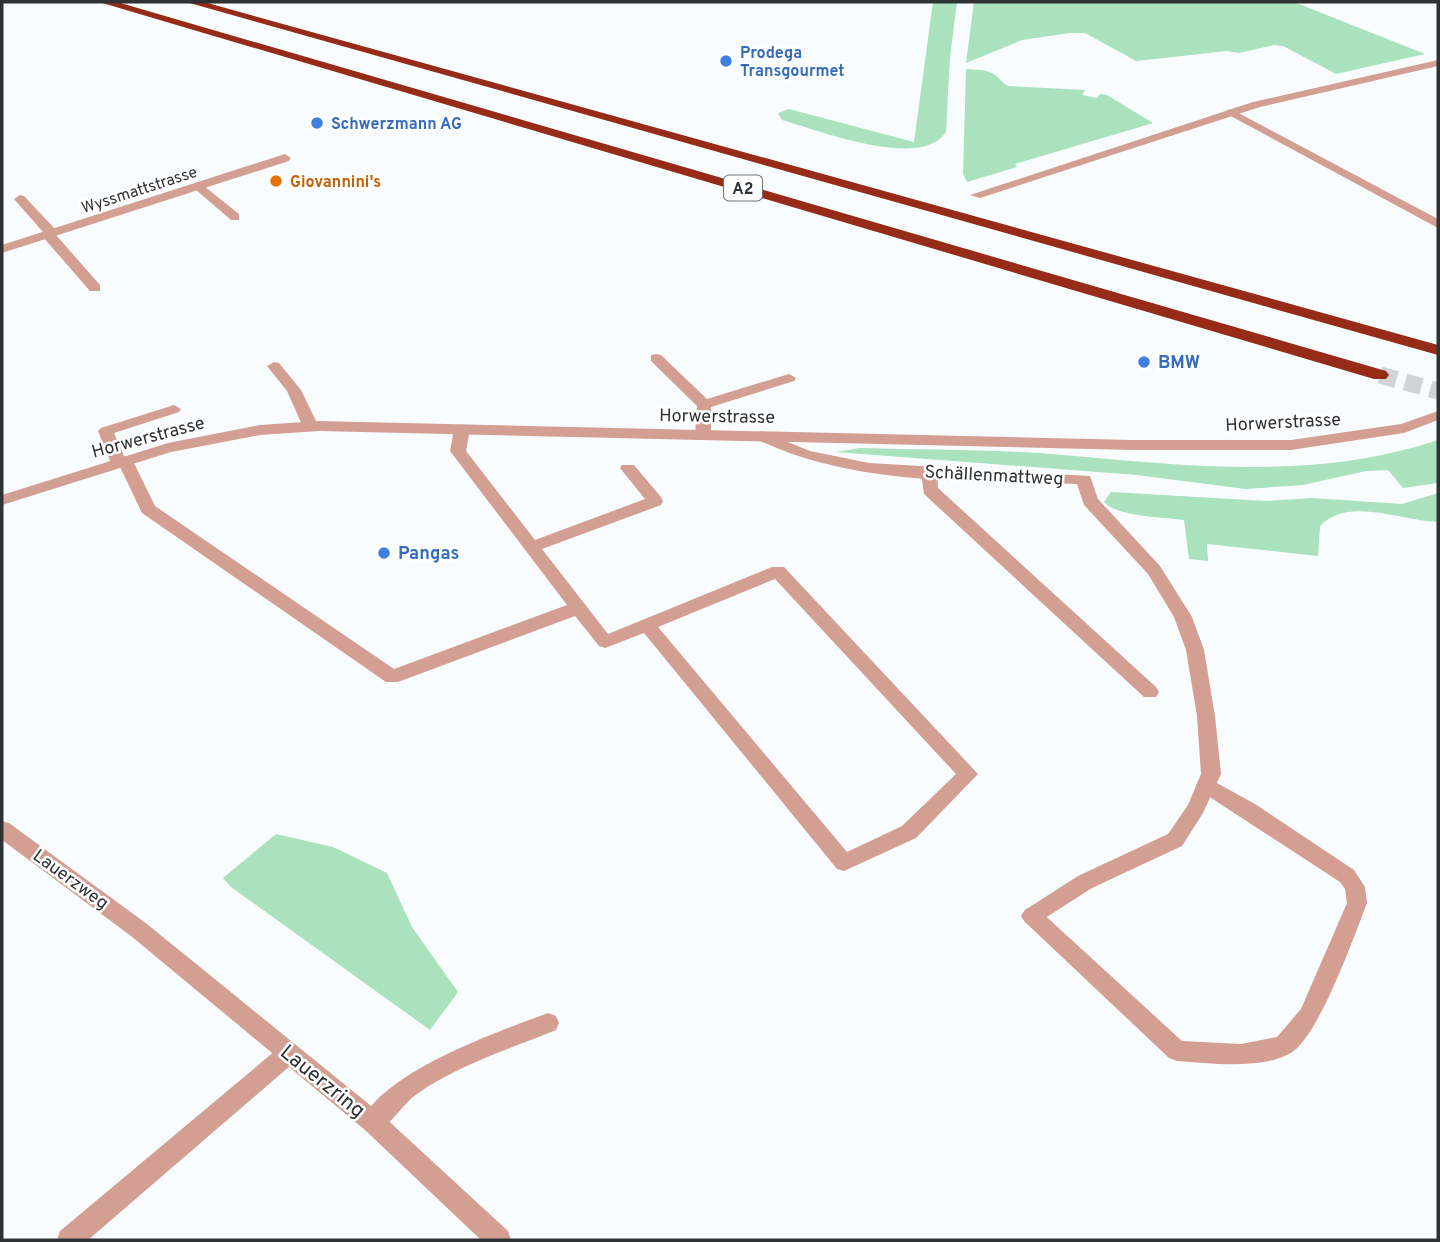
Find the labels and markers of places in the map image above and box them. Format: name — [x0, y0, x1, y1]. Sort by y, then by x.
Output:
place label: Prodega Transgourmet — [740, 44, 845, 82]
marker: Prodega Transgourmet — [718, 53, 734, 69]
marker: Schwerzmann AG — [309, 115, 325, 131]
place label: Schwerzmann AG — [331, 115, 462, 135]
marker: Giovannini's — [268, 173, 284, 189]
place label: Giovannini's — [290, 173, 381, 193]
place label: BMW — [1158, 352, 1200, 375]
marker: BMW — [1136, 354, 1152, 370]
place label: Pangas — [398, 543, 459, 566]
marker: Pangas — [376, 545, 392, 561]

